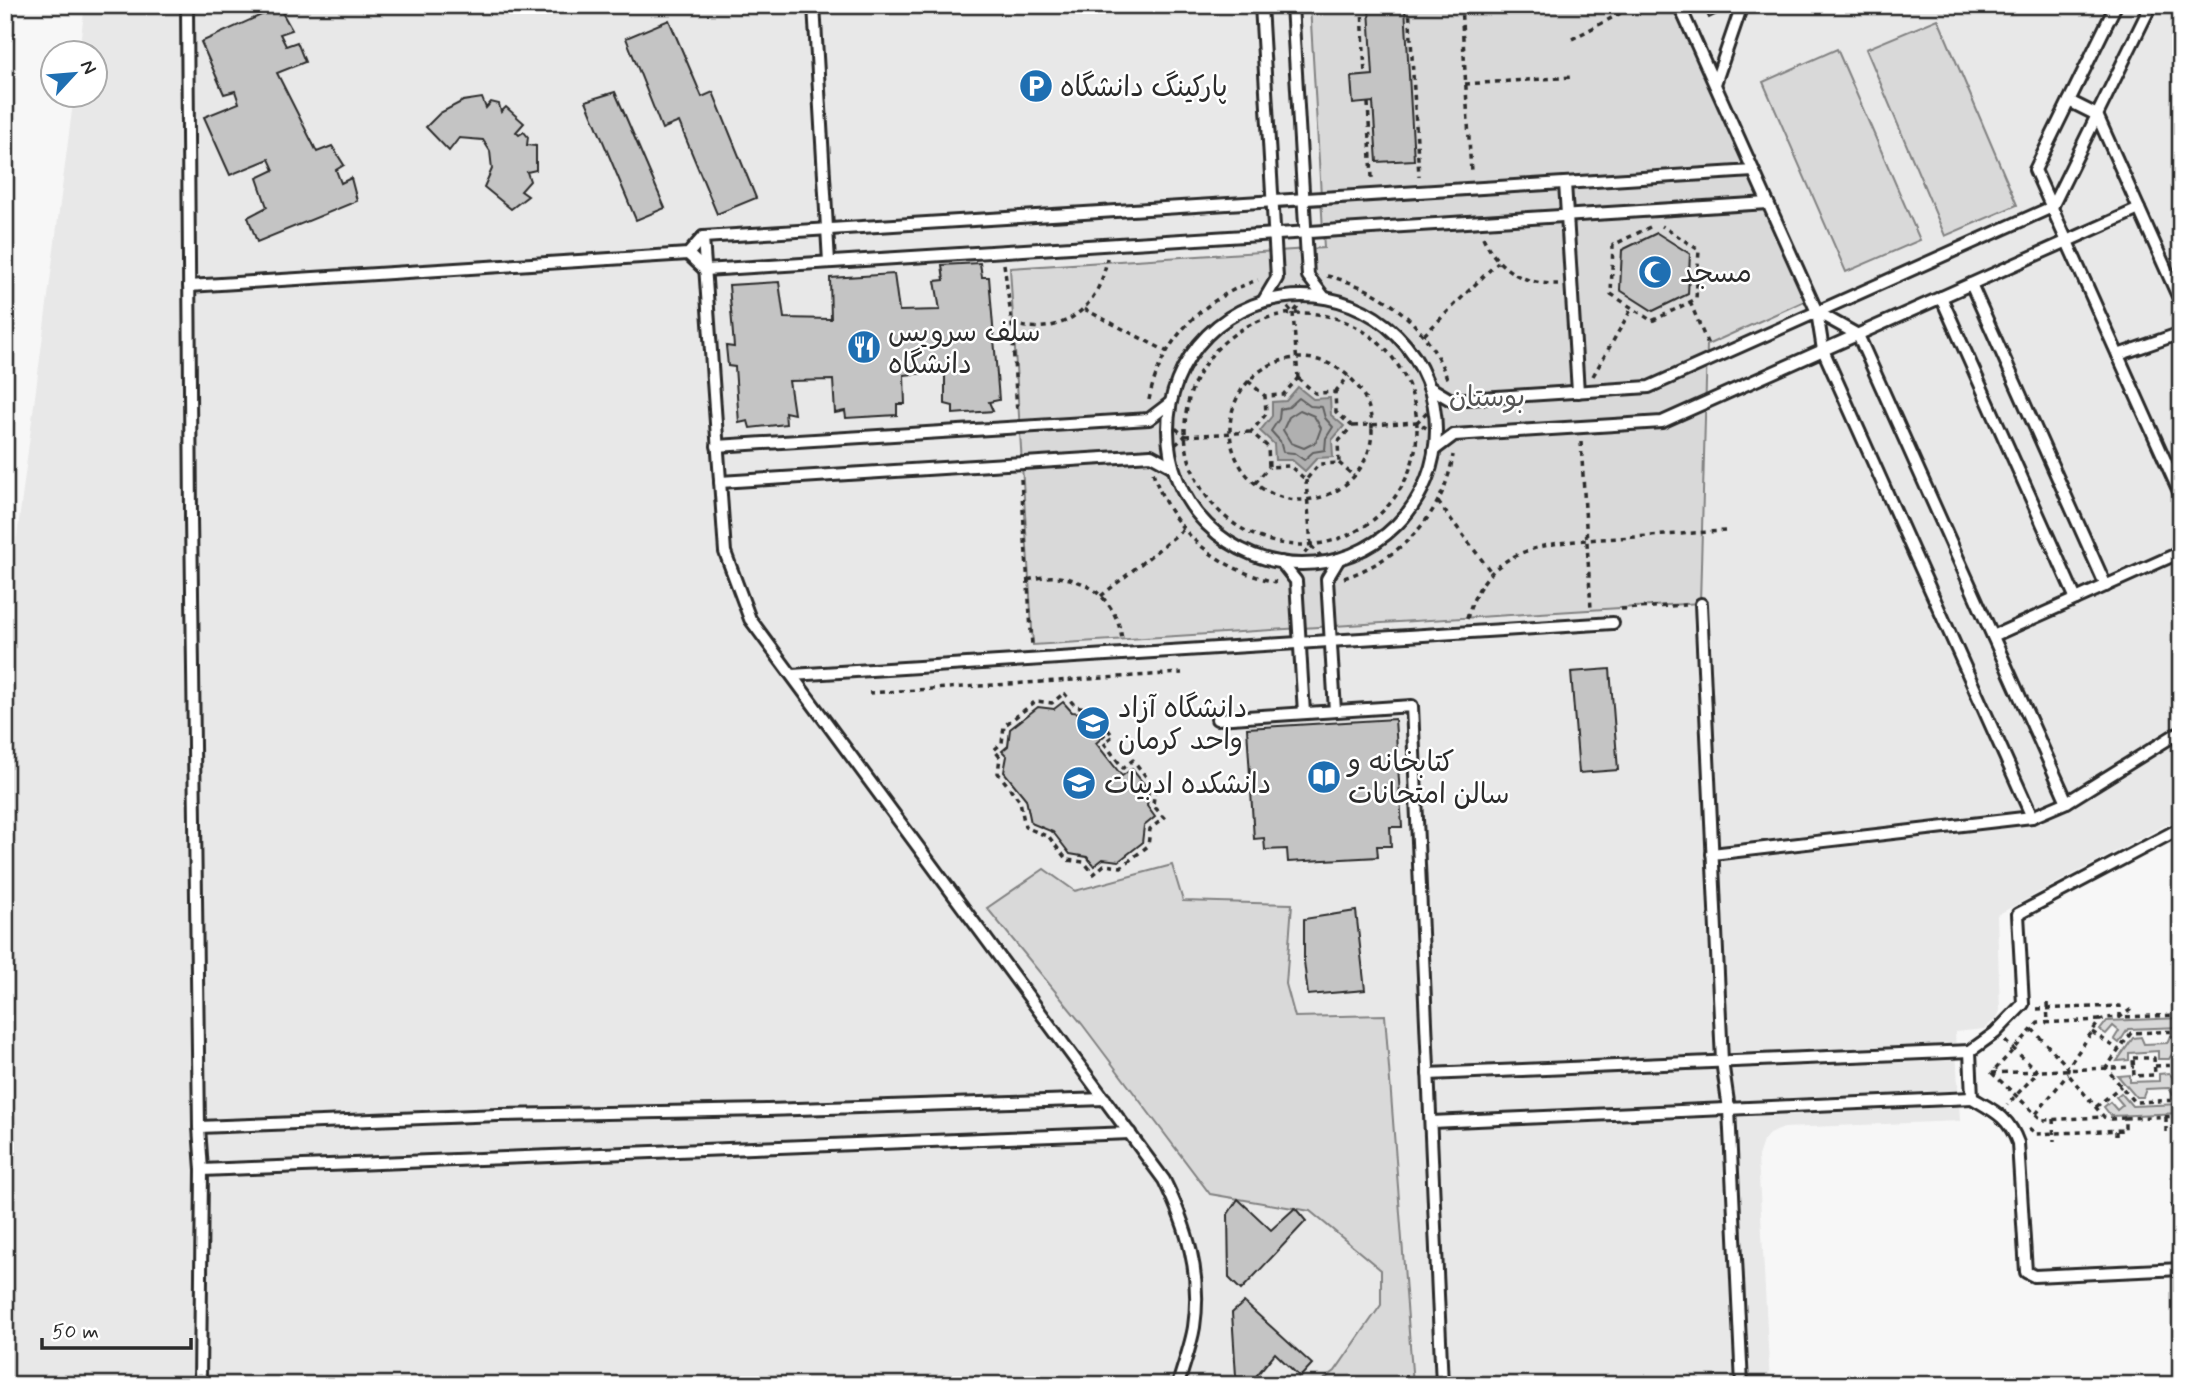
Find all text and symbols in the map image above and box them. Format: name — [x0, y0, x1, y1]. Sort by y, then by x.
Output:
north arrow — [38, 38, 108, 108]
text: N — [74, 56, 102, 78]
parking icon: پارکینگ دانشگاه — [1017, 67, 1055, 105]
place label: پارکینگ دانشگاه — [1060, 70, 1228, 107]
mosque icon: مسجد — [1636, 253, 1674, 291]
place label: مسجد — [1680, 256, 1752, 293]
place label: سلف سرویس دانشگاه — [888, 315, 1041, 384]
restaurant icon: سلف سرویس دانشگاه — [845, 328, 883, 366]
park label: بوستان — [1449, 380, 1525, 417]
place label: دانشگاه آزاد واحد کرمان — [1118, 691, 1247, 760]
school or university icon: دانشگاه آزاد واحد کرمان — [1074, 704, 1112, 742]
place label: کتابخانه و سالن امتحانات — [1346, 745, 1509, 814]
library icon: کتابخانه و سالن امتحانات — [1305, 758, 1343, 796]
school or university icon: دانشکده ادبیات — [1060, 764, 1098, 802]
place label: دانشکده ادبیات — [1104, 767, 1271, 804]
scale bar — [42, 1306, 191, 1350]
text: 50 m — [52, 1318, 99, 1346]

